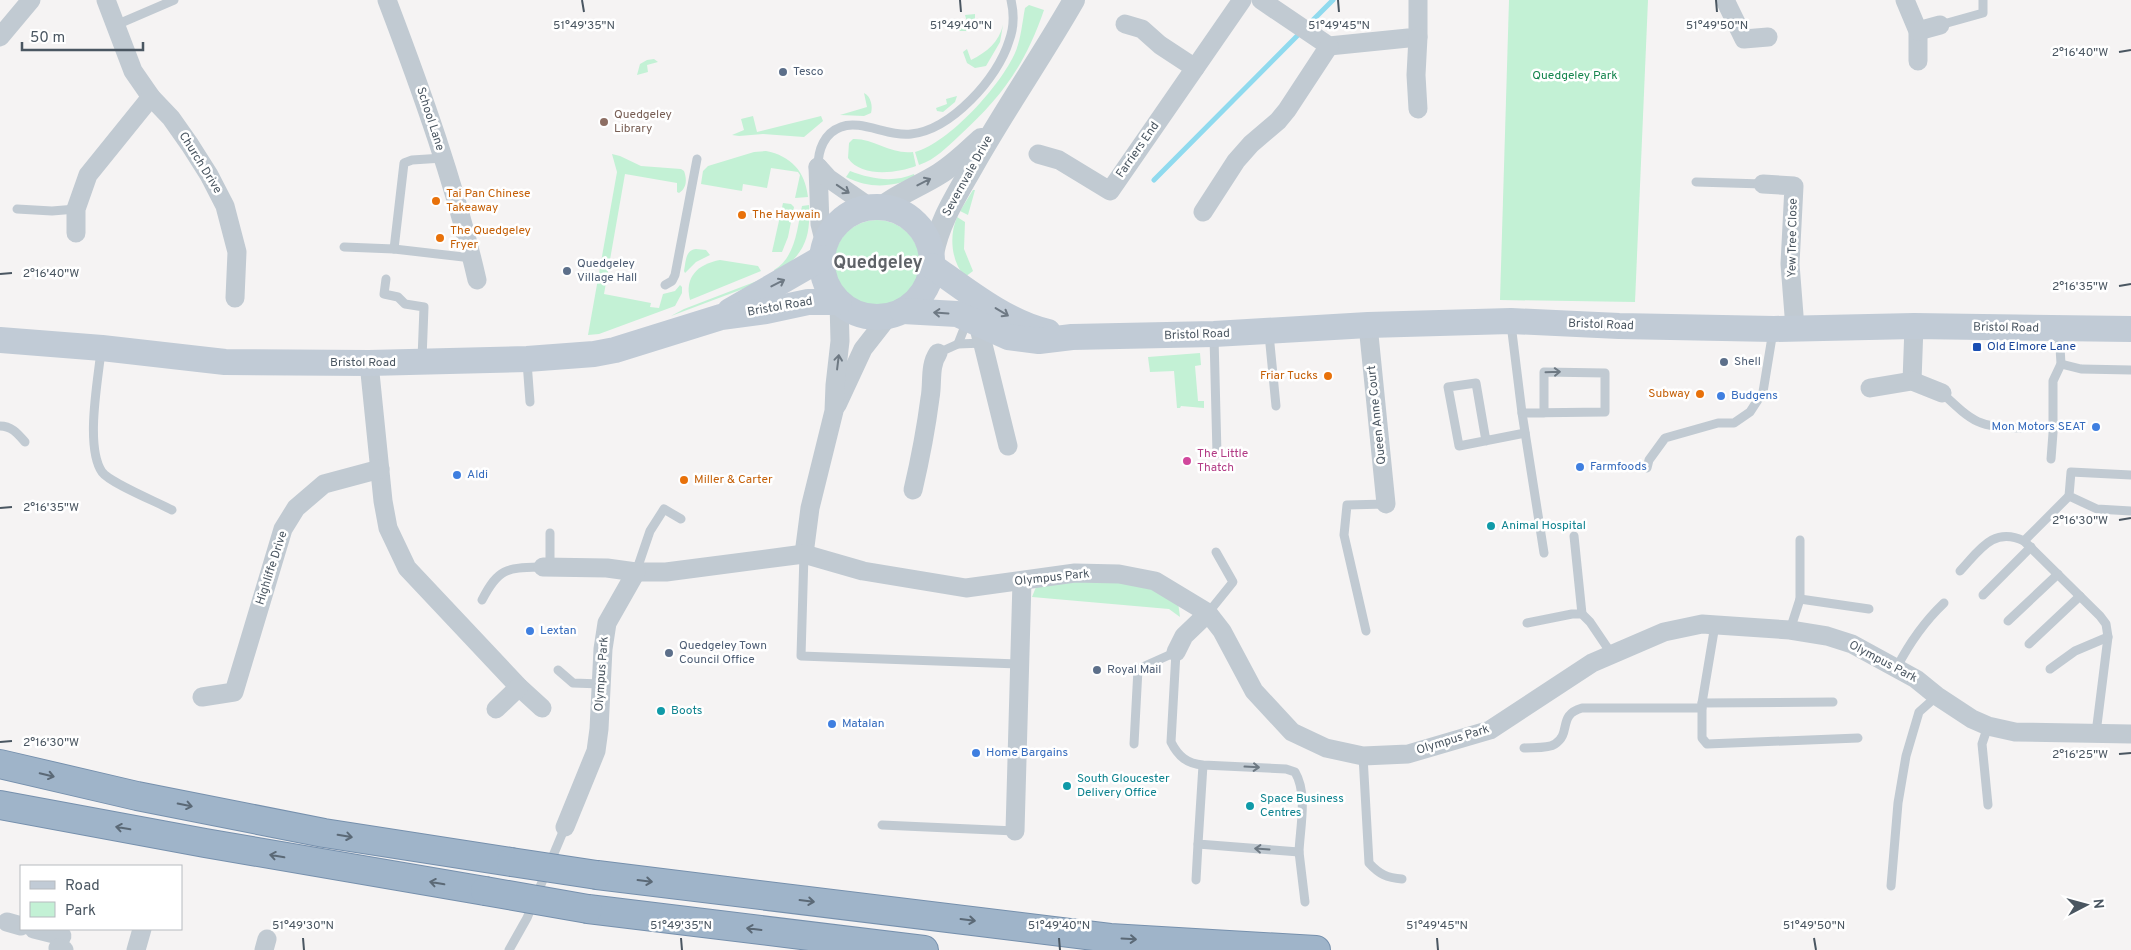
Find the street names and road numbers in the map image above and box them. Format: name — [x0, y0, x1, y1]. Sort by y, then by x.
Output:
street label: School Lane — [412, 85, 448, 153]
street label: Farriers End — [1113, 119, 1163, 181]
street label: Church Drive — [175, 129, 225, 197]
street label: Severnvale Drive — [939, 133, 997, 219]
street label: Yew Tree Close — [1784, 198, 1802, 278]
street label: Bristol Road — [746, 293, 814, 321]
street label: Bristol Road — [1568, 316, 1634, 334]
street label: Bristol Road — [1973, 319, 2039, 337]
street label: Bristol Road — [1164, 326, 1230, 344]
street label: Bristol Road — [330, 355, 396, 371]
street label: Queen Anne Court — [1364, 365, 1390, 465]
street label: Highliffe Drive — [253, 529, 291, 607]
street label: Olympus Park — [1014, 566, 1090, 590]
street label: Olympus Park — [591, 636, 613, 712]
street label: Olympus Park — [1846, 637, 1920, 687]
street label: Olympus Park — [1415, 721, 1491, 759]

